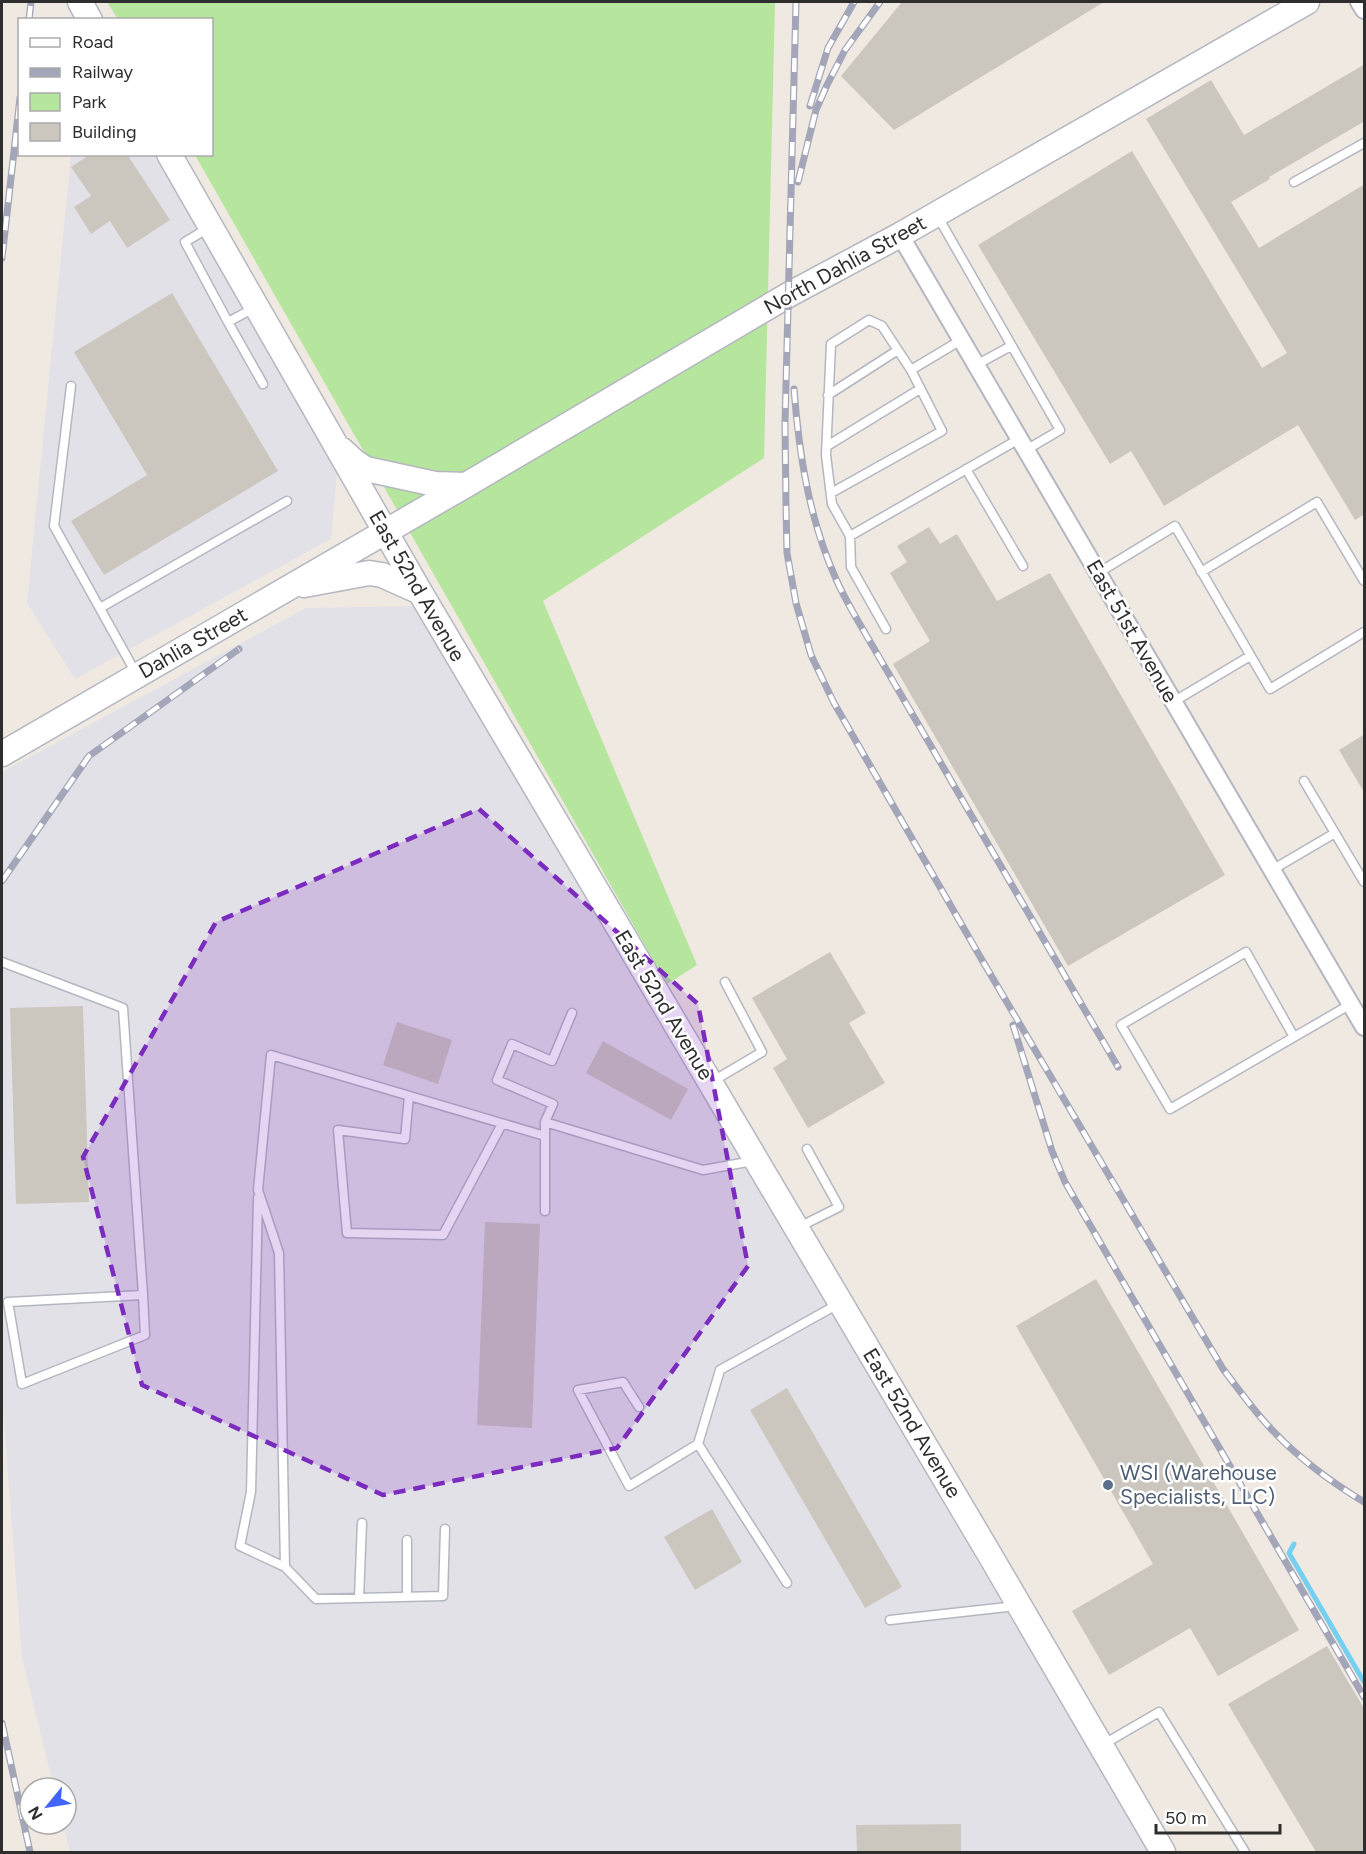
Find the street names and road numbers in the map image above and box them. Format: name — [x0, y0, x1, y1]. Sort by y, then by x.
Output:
street label: North Dahlia Street — [759, 210, 930, 319]
street label: East 52nd Avenue — [364, 506, 471, 666]
street label: East 51st Avenue — [1081, 555, 1183, 707]
street label: Dahlia Street — [134, 601, 251, 684]
street label: East 52nd Avenue — [610, 925, 719, 1084]
street label: East 52nd Avenue — [858, 1343, 967, 1502]

